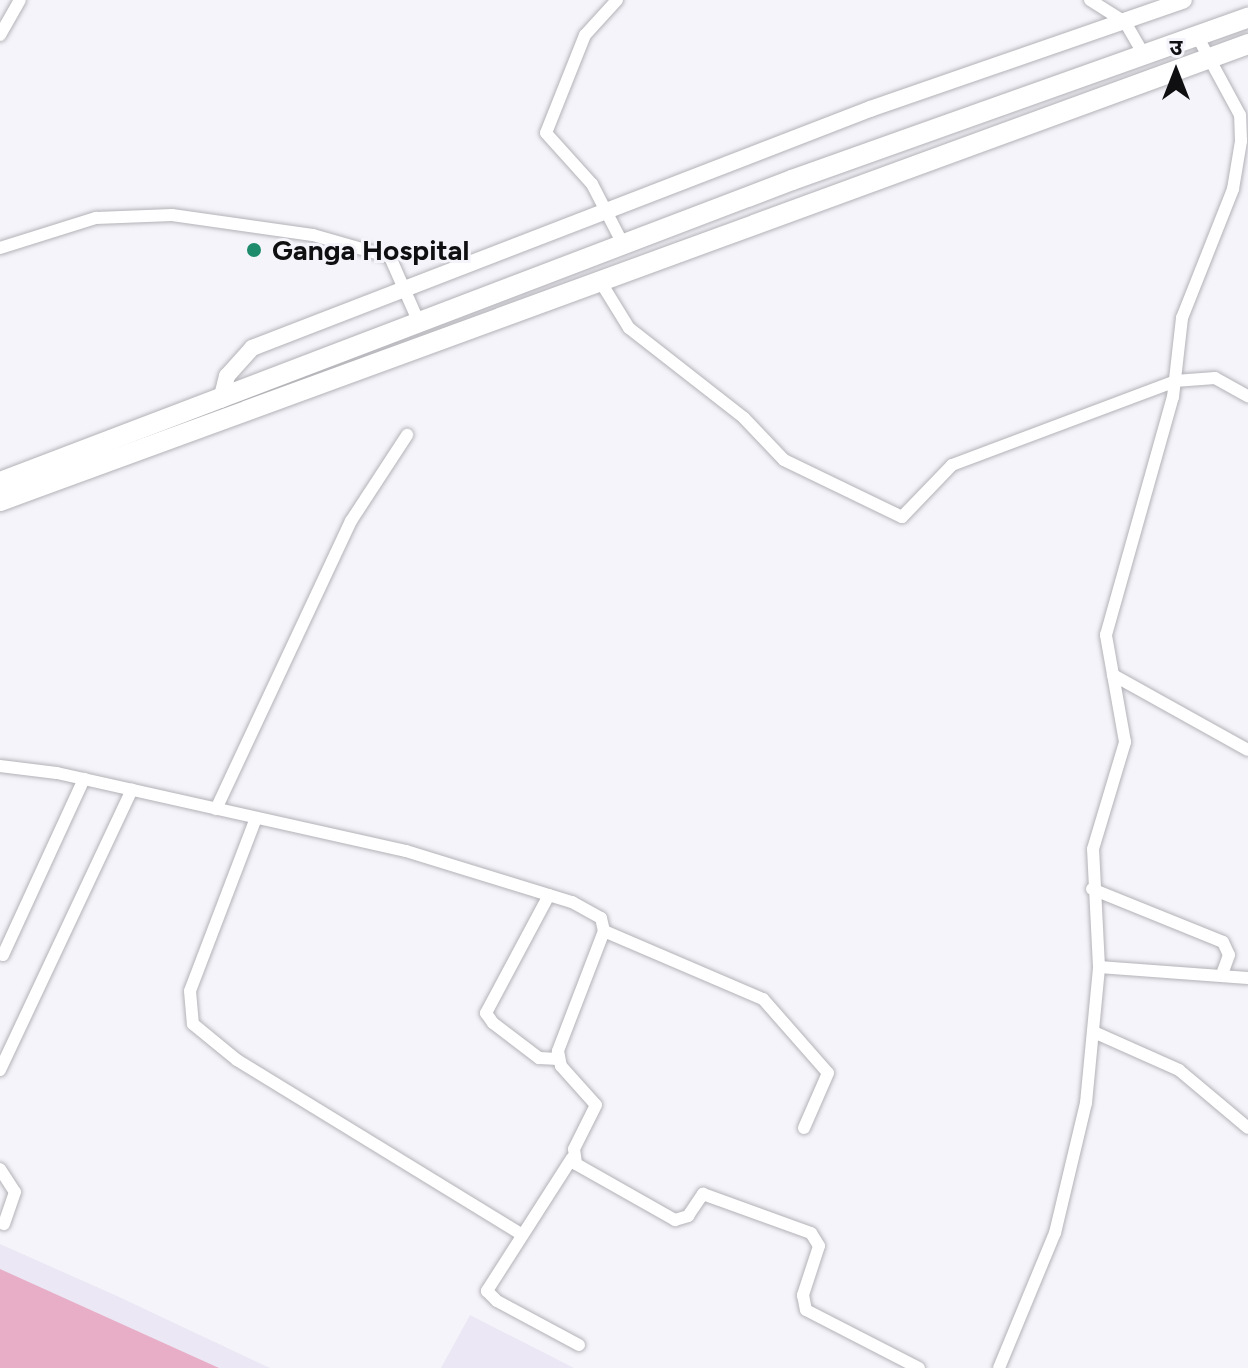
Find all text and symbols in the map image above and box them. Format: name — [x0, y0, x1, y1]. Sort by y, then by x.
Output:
north arrow — [1136, 32, 1216, 112]
text: उ — [1170, 34, 1182, 61]
place label: Ganga Hospital — [272, 233, 469, 267]
marker: Ganga Hospital — [243, 239, 265, 261]

